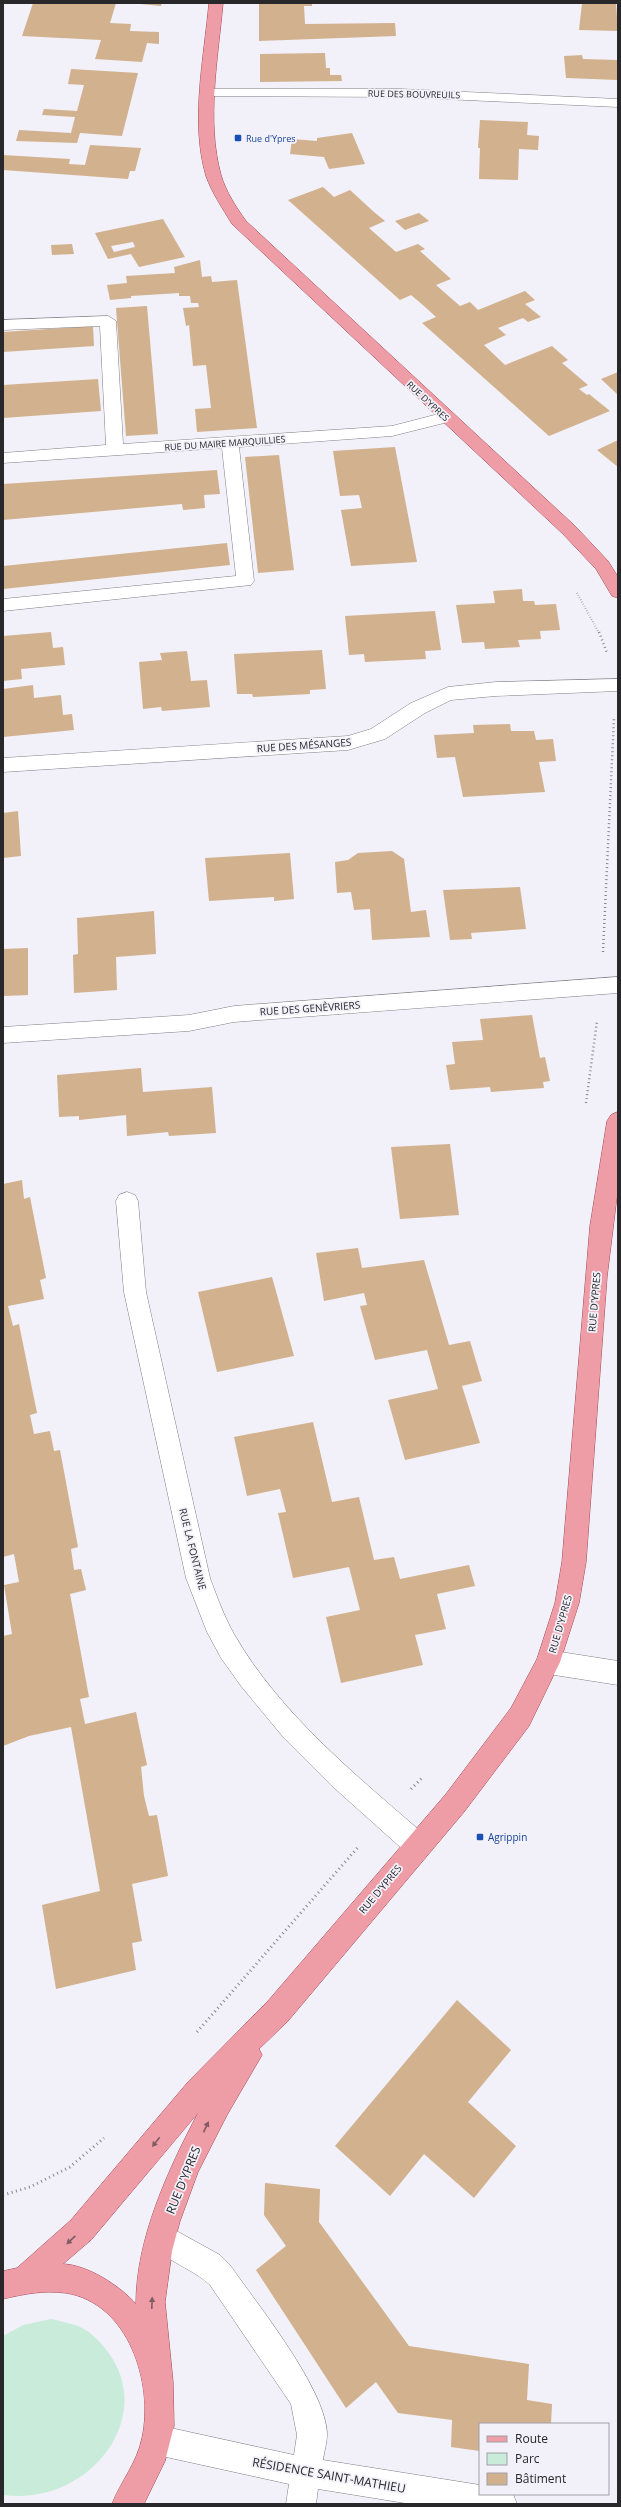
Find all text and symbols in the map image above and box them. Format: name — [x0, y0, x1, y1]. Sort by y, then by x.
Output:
street label: RUE DES BOUVREUILS — [368, 87, 460, 101]
place label: Rue d'Ypres — [246, 132, 296, 145]
marker: Rue d'Ypres — [233, 133, 243, 143]
street label: RUE D'YPRES — [404, 378, 452, 424]
street label: RUE DU MAIRE MARQUILLIES — [164, 432, 286, 454]
street label: RUE DES MÉSANGES — [256, 735, 352, 755]
street label: RUE DES GENÈVRIERS — [259, 998, 361, 1018]
street label: RUE D'YPRES — [584, 1272, 604, 1332]
street label: RUE LA FONTAINE — [176, 1507, 210, 1591]
street label: RUE D'YPRES — [545, 1593, 575, 1655]
place label: Agrippin — [488, 1830, 527, 1844]
marker: Agrippin — [475, 1832, 485, 1842]
street label: RUE D'YPRES — [355, 1862, 405, 1916]
one-way arrow — [203, 2121, 209, 2133]
one-way arrow — [151, 2136, 160, 2147]
street label: RUE D'YPRES — [162, 2144, 204, 2216]
one-way arrow — [66, 2235, 76, 2245]
one-way arrow — [148, 2297, 155, 2309]
legend — [479, 2423, 609, 2495]
text: Route — [515, 2430, 548, 2447]
text: Parc — [515, 2450, 540, 2467]
street label: RÉSIDENCE SAINT-MATHIEU — [251, 2453, 407, 2497]
text: Bâtiment — [515, 2470, 566, 2487]

